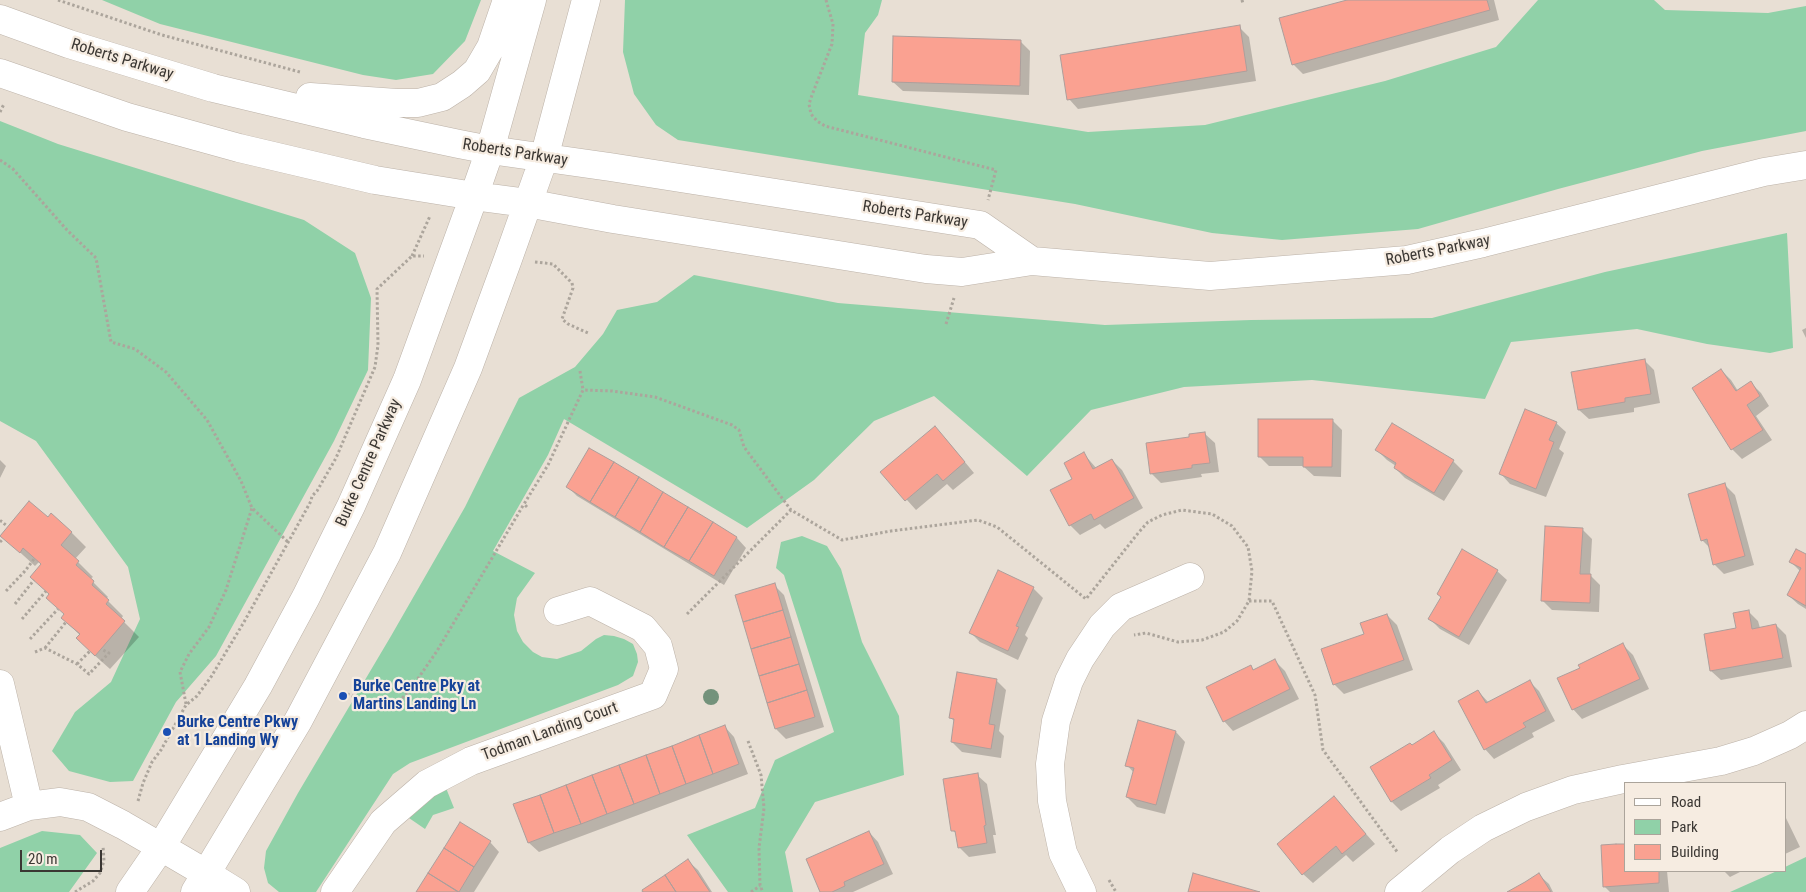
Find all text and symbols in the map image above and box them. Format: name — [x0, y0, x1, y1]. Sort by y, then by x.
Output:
street label: Roberts Parkway — [68, 35, 176, 85]
street label: Roberts Parkway — [461, 135, 569, 171]
street label: Roberts Parkway — [861, 197, 969, 233]
street label: Roberts Parkway — [1384, 231, 1492, 271]
street label: Burke Centre Parkway — [332, 396, 406, 530]
place label: Burke Centre Pky at Martins Landing Ln — [353, 677, 480, 715]
marker: Burke Centre Pky at Martins Landing Ln — [337, 690, 349, 702]
street label: Todman Landing Court — [479, 698, 621, 766]
place label: Burke Centre Pkwy at 1 Landing Wy — [177, 713, 298, 751]
marker: Burke Centre Pkwy at 1 Landing Wy — [161, 726, 173, 738]
legend — [1624, 782, 1786, 872]
text: Road — [1671, 793, 1701, 811]
text: Park — [1671, 818, 1698, 836]
scale bar — [22, 840, 105, 872]
text: Building — [1671, 843, 1719, 861]
text: 20 m — [28, 850, 58, 868]

